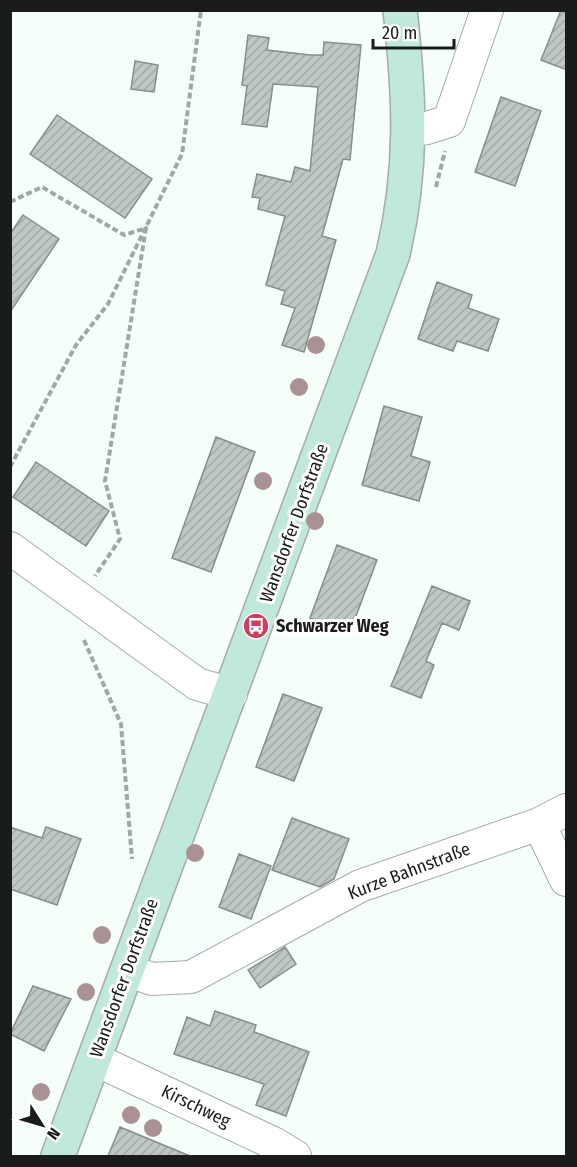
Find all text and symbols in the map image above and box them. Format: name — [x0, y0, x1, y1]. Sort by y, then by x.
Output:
scale bar — [373, 12, 454, 50]
text: 20 m — [382, 22, 417, 44]
street label: Wansdorfer Dorfstraße — [255, 441, 333, 605]
bus stop icon: Schwarzer Weg — [241, 611, 271, 641]
place label: Schwarzer Weg — [276, 615, 389, 637]
street label: Kurze Bahnstraße — [345, 838, 473, 904]
street label: Wansdorfer Dorfstraße — [85, 896, 163, 1060]
street label: Kirschweg — [158, 1080, 235, 1132]
north arrow — [12, 1095, 72, 1155]
text: N — [43, 1124, 64, 1143]

